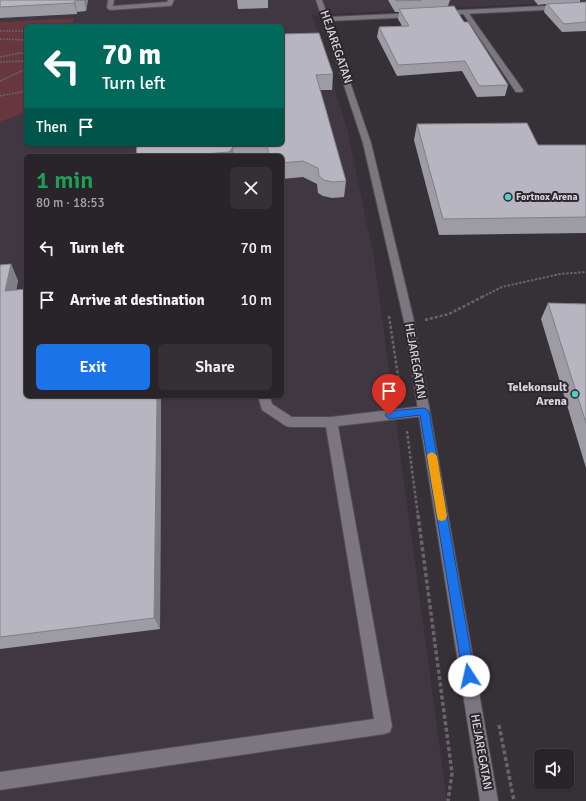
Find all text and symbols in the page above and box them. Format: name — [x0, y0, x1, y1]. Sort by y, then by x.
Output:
street label: HEJAREGATAN — [316, 8, 356, 86]
text: 70 m — [102, 38, 161, 72]
icon: left — [36, 40, 88, 92]
text: Turn left — [102, 72, 165, 94]
icon: arrive — [75, 116, 97, 138]
text: Then — [36, 118, 67, 136]
text: 1 min — [36, 165, 93, 195]
button: close — [230, 167, 272, 209]
place label: Fortnox Arena — [516, 191, 578, 203]
marker: Fortnox Arena — [503, 192, 513, 202]
text: 80 m · 18:53 — [36, 195, 105, 211]
icon: left — [36, 237, 58, 259]
text: Turn left — [70, 239, 124, 257]
text: 70 m — [241, 239, 272, 257]
icon: arrive — [36, 289, 58, 311]
text: Arrive at destination — [70, 291, 205, 309]
text: 10 m — [241, 291, 272, 309]
street label: HEJAREGATAN — [401, 322, 429, 400]
button: Exit — [36, 344, 150, 390]
button: Share — [158, 344, 272, 390]
pin — [372, 374, 406, 415]
icon: arrive — [378, 380, 400, 402]
place label: Telekonsult Arena — [507, 380, 568, 409]
marker: Telekonsult Arena — [570, 389, 580, 399]
position arrow — [448, 655, 490, 697]
street label: HEJAREGATAN — [467, 713, 495, 791]
map controls — [534, 749, 574, 789]
button: sound — [534, 749, 574, 789]

